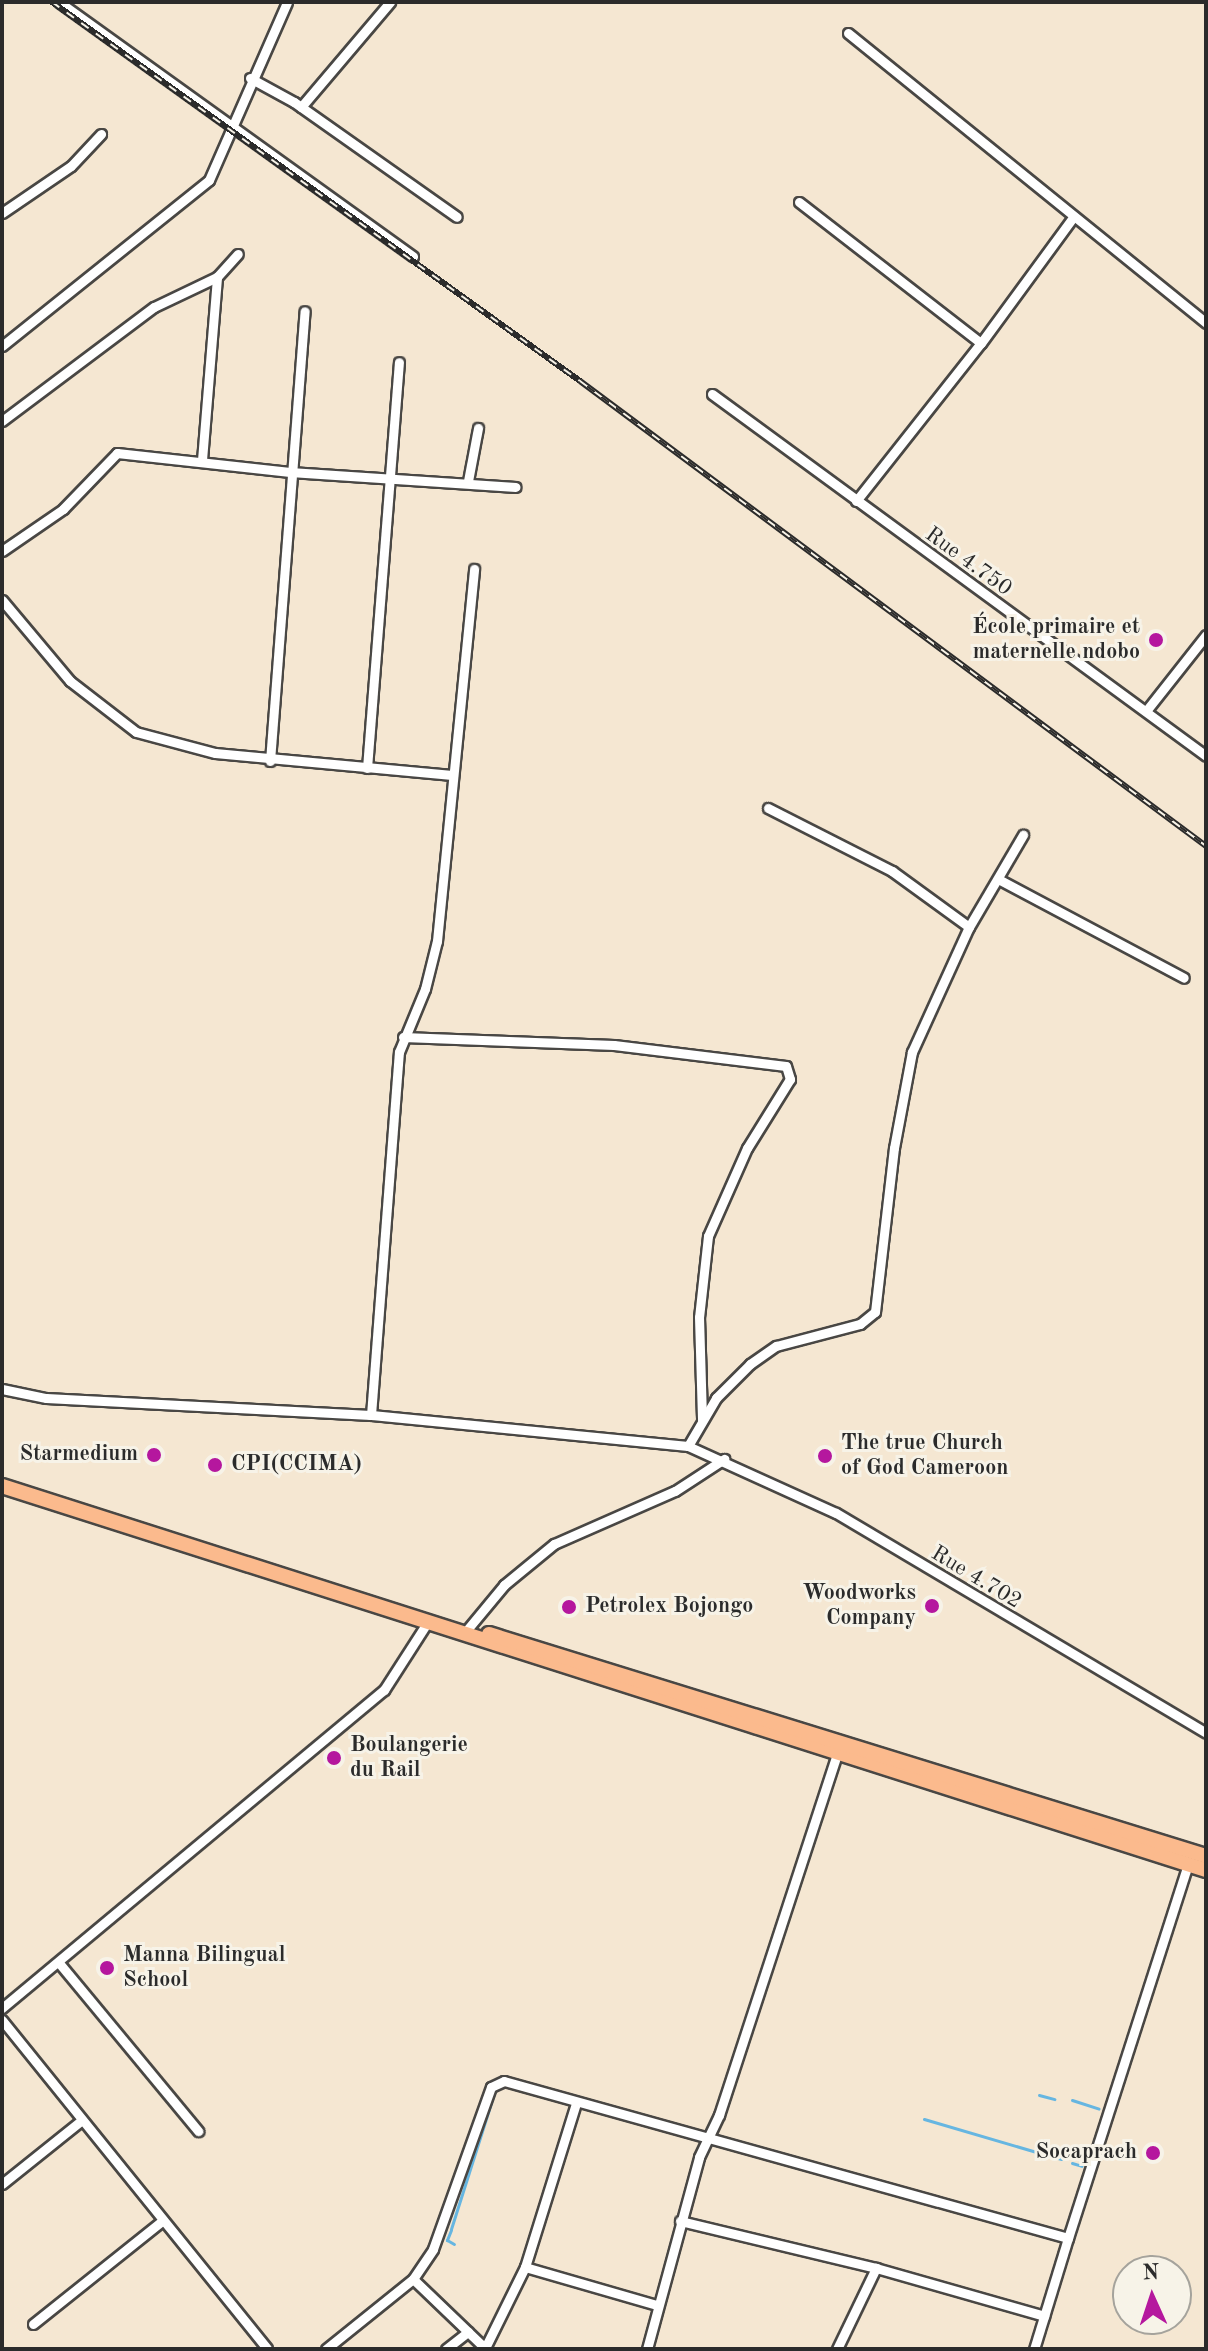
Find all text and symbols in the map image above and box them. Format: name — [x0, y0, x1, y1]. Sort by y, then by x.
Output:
street label: Rue 4.750 — [919, 522, 1017, 602]
place label: École primaire et maternelle ndobo — [972, 614, 1140, 666]
marker: École primaire et maternelle ndobo — [1147, 631, 1165, 649]
place label: The true Church of God Cameroon — [841, 1430, 1009, 1482]
place label: Starmedium — [20, 1442, 138, 1468]
marker: Starmedium — [145, 1446, 163, 1464]
marker: The true Church of God Cameroon — [816, 1447, 834, 1465]
place label: CPI(CCIMA) — [231, 1452, 362, 1478]
marker: CPI(CCIMA) — [206, 1456, 224, 1474]
street label: Rue 4.702 — [926, 1541, 1026, 1615]
place label: Woodworks Company — [802, 1580, 916, 1632]
place label: Petrolex Bojongo — [585, 1594, 753, 1620]
marker: Woodworks Company — [923, 1597, 941, 1615]
marker: Petrolex Bojongo — [560, 1598, 578, 1616]
place label: Boulangerie du Rail — [350, 1732, 468, 1784]
marker: Boulangerie du Rail — [325, 1749, 343, 1767]
place label: Manna Bilingual School — [123, 1942, 285, 1994]
marker: Manna Bilingual School — [98, 1959, 116, 1977]
place label: Socaprach — [1035, 2140, 1137, 2166]
marker: Socaprach — [1144, 2144, 1162, 2162]
north arrow — [1112, 2255, 1192, 2335]
text: N — [1142, 2262, 1160, 2284]

